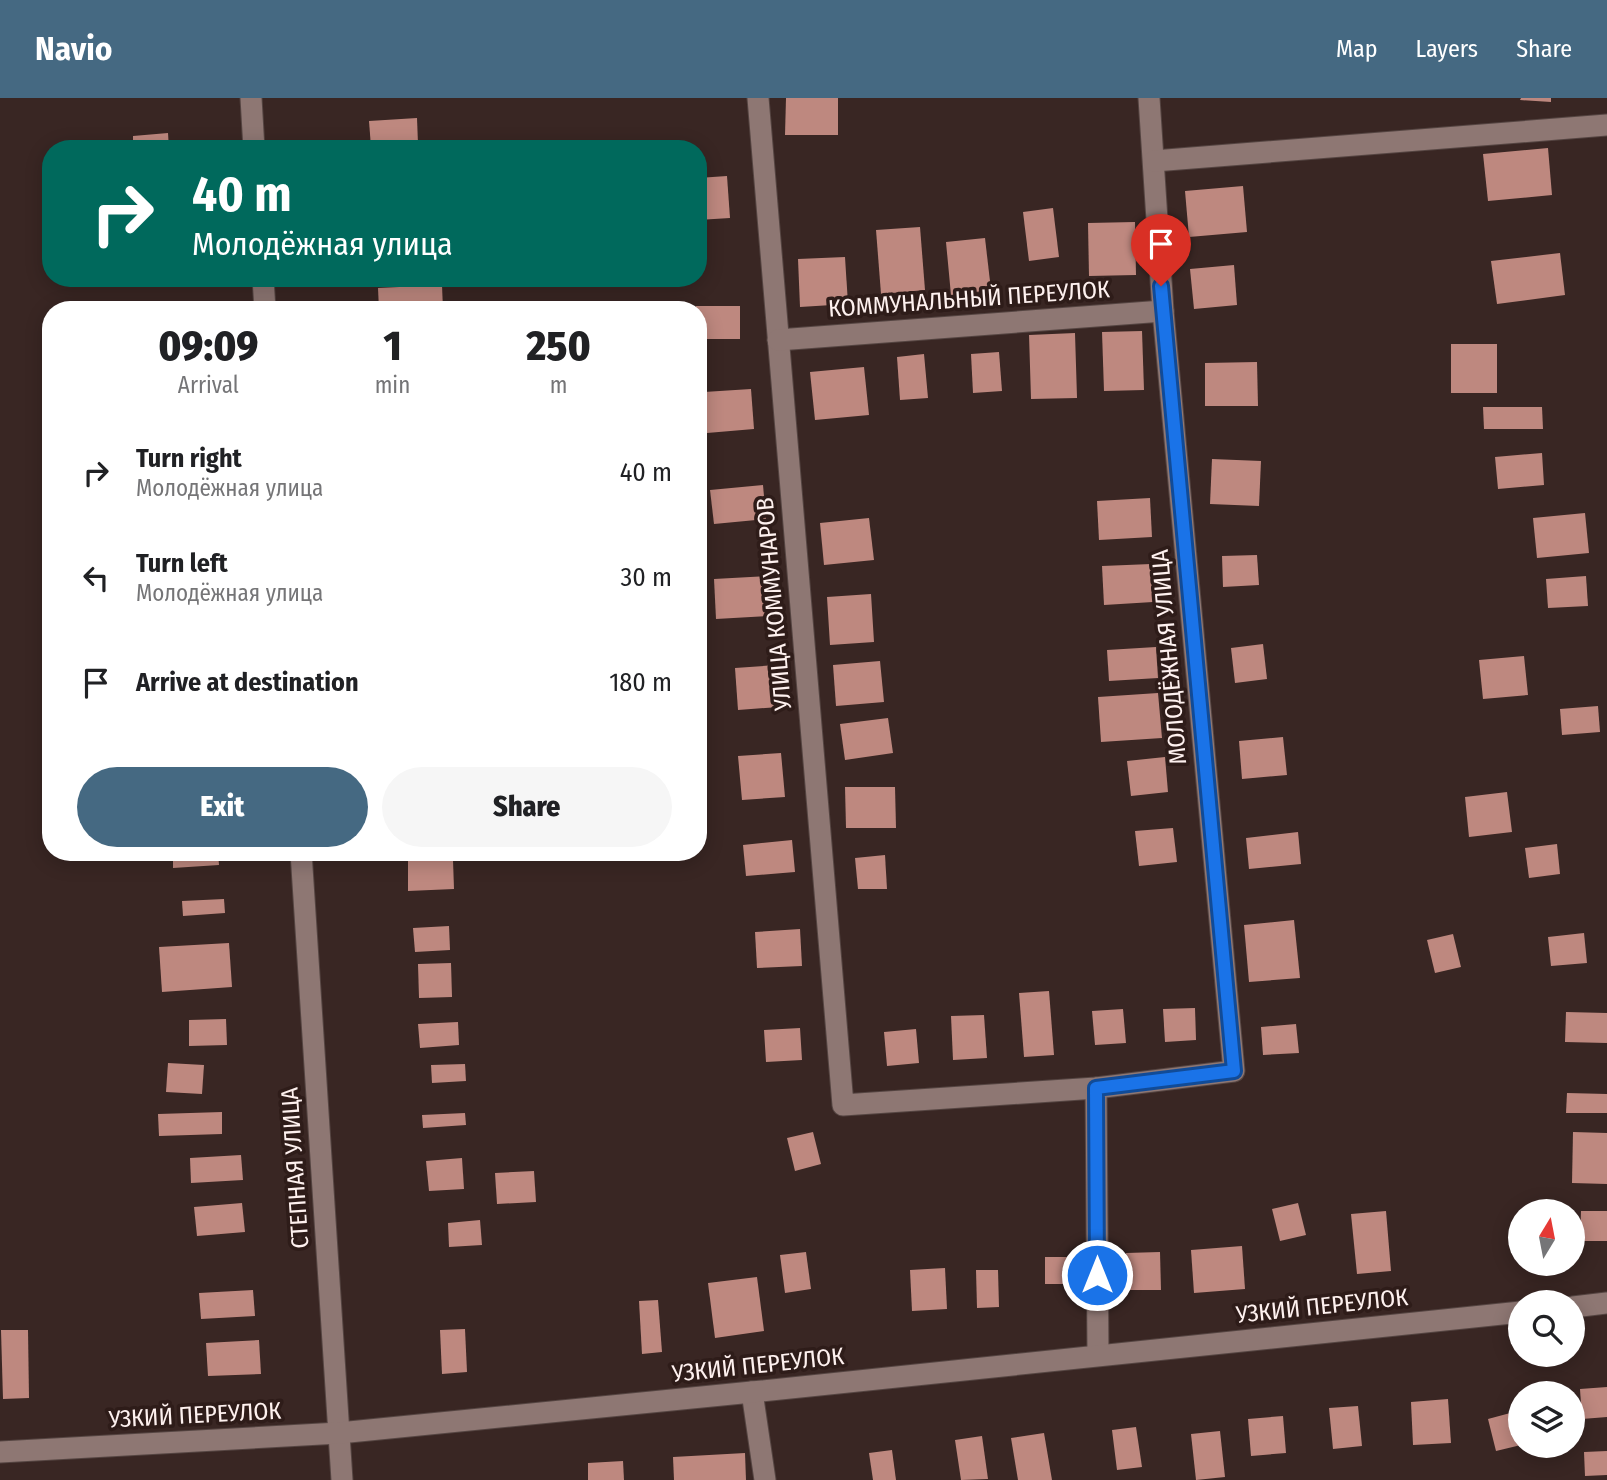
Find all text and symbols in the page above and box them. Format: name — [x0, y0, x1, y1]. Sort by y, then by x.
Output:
text: Navio — [35, 29, 112, 69]
text: Map — [1336, 35, 1378, 63]
text: Layers — [1416, 35, 1478, 63]
text: Share — [1516, 35, 1572, 63]
text: 40 m — [192, 165, 292, 224]
icon: right — [77, 168, 168, 259]
pin — [1131, 214, 1191, 286]
text: Молодёжная улица — [192, 225, 453, 263]
icon: arrive — [1142, 225, 1180, 263]
street label: КОММУНАЛЬНЫЙ ПЕРЕУЛОК — [827, 275, 1111, 323]
text: 09:09 — [158, 321, 258, 371]
text: 1 — [383, 321, 402, 371]
text: 250 — [527, 321, 591, 371]
text: Arrival — [178, 371, 239, 399]
text: min — [375, 371, 410, 399]
text: m — [550, 371, 567, 399]
text: Turn right — [136, 443, 242, 474]
icon: right — [77, 454, 115, 492]
text: 40 m — [620, 457, 672, 488]
text: Молодёжная улица — [136, 474, 323, 502]
street label: УЛИЦА КОММУНАРОВ — [751, 496, 797, 713]
text: Turn left — [136, 548, 228, 579]
street label: МОЛОДЁЖНАЯ УЛИЦА — [1146, 548, 1192, 766]
icon: left — [77, 559, 115, 597]
text: 30 m — [621, 562, 672, 593]
text: Молодёжная улица — [136, 579, 323, 607]
icon: arrive — [77, 664, 115, 702]
text: Arrive at destination — [136, 667, 359, 698]
text: 180 m — [609, 667, 672, 698]
button: Exit — [77, 767, 368, 847]
button: Share — [382, 767, 672, 847]
street label: СТЕПНАЯ УЛИЦА — [275, 1086, 315, 1250]
north arrow — [1508, 1199, 1586, 1276]
map controls — [1508, 1199, 1585, 1458]
position arrow — [1060, 1238, 1134, 1312]
street label: УЗКИЙ ПЕРЕУЛОК — [1234, 1283, 1410, 1329]
button: search — [1508, 1290, 1585, 1367]
street label: УЗКИЙ ПЕРЕУЛОК — [670, 1342, 846, 1388]
button: layers — [1508, 1381, 1585, 1458]
street label: УЗКИЙ ПЕРЕУЛОК — [107, 1396, 282, 1434]

